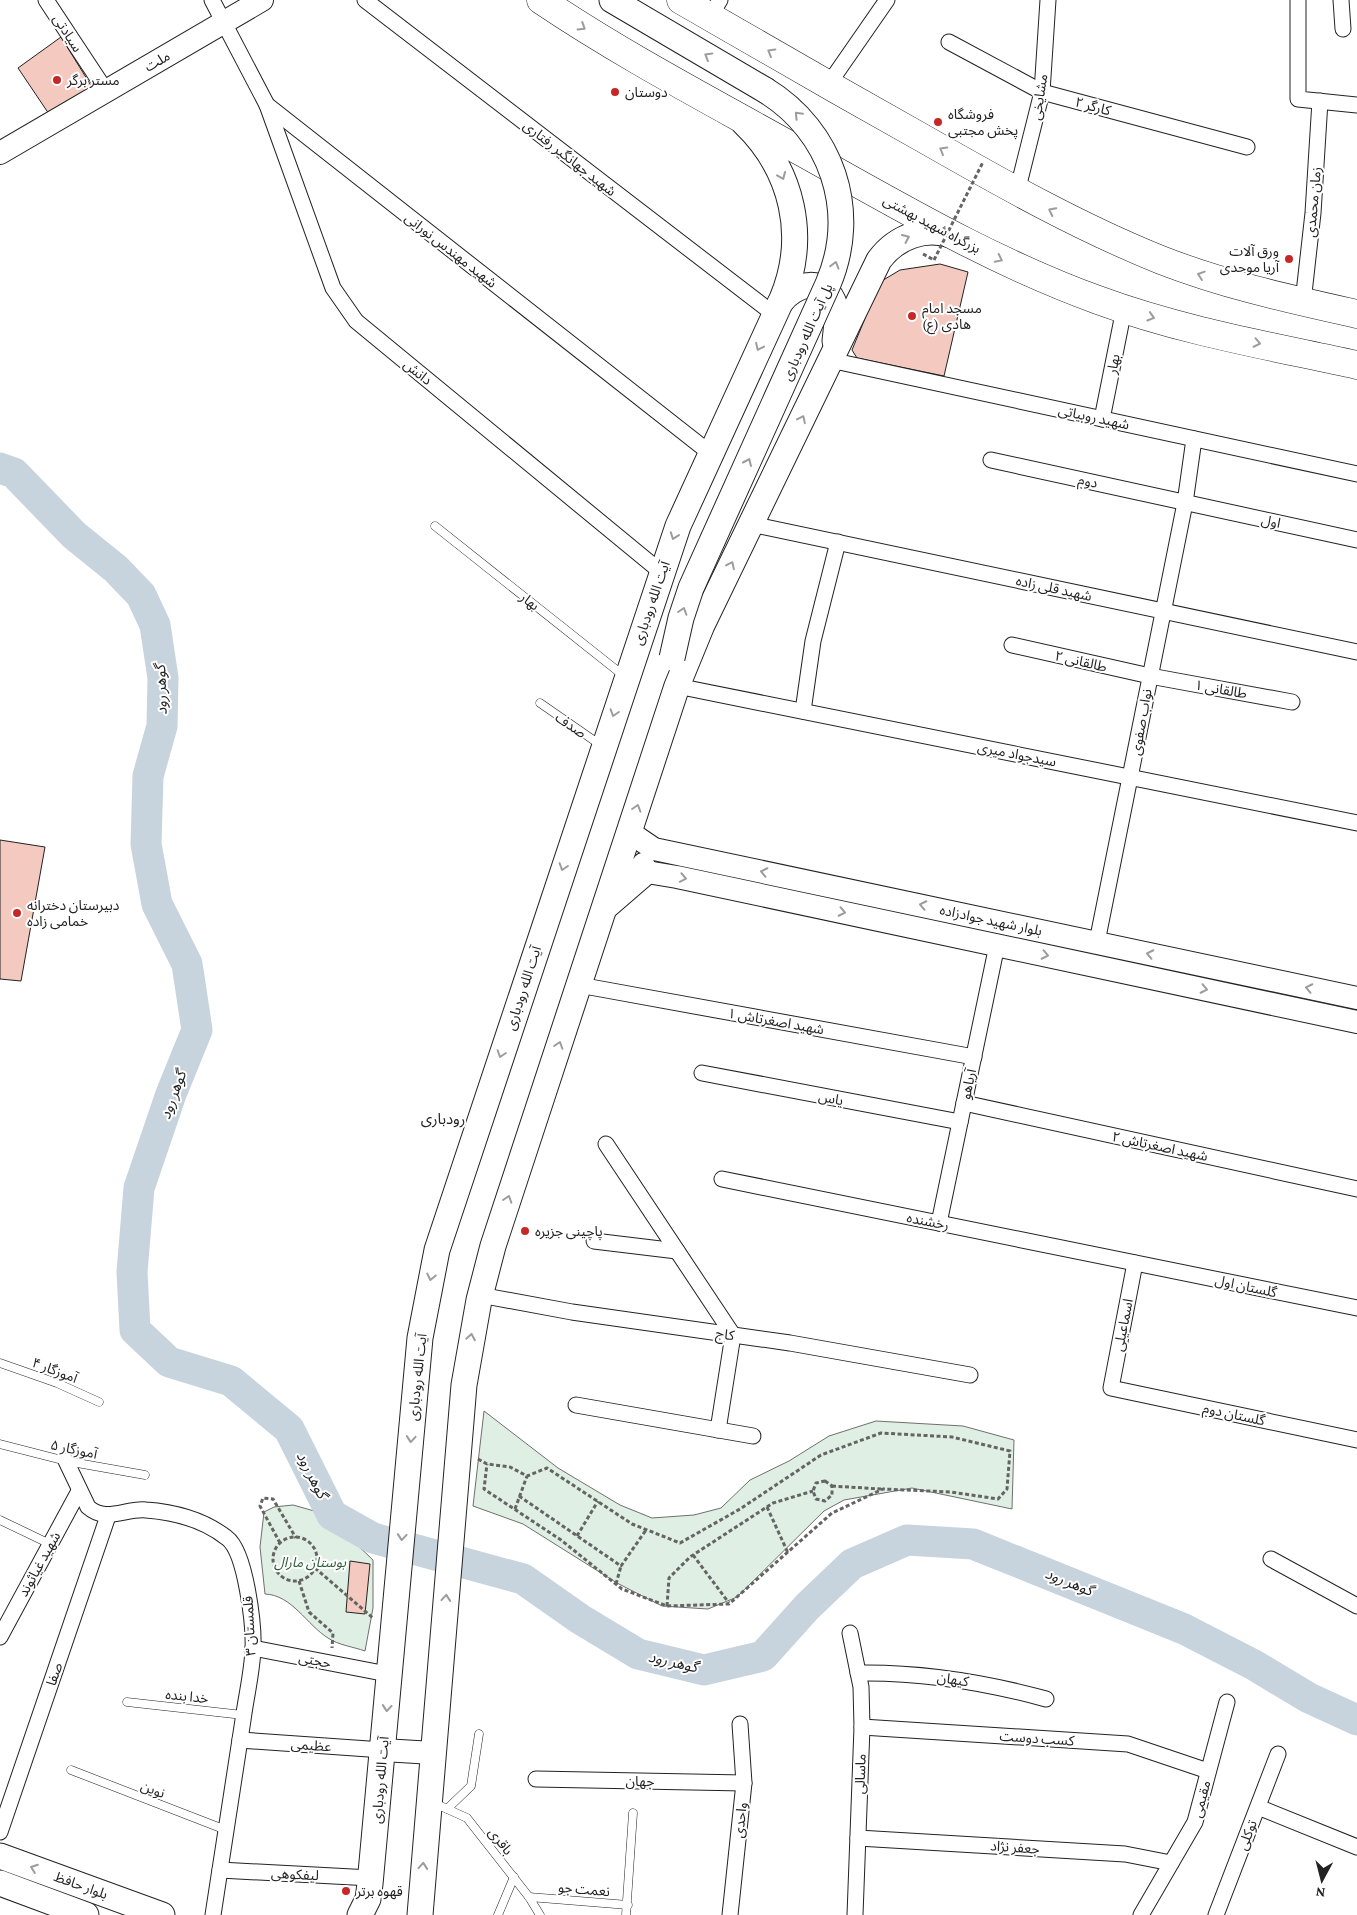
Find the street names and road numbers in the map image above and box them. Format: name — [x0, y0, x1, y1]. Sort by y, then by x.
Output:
street label: سیادتی — [49, 11, 86, 55]
street label: ملت — [141, 47, 173, 75]
street label: مشایخی — [1027, 73, 1052, 121]
street label: کارگر ۲ — [1073, 94, 1113, 119]
street label: شهید جهانگیر رفتاری — [520, 117, 620, 200]
street label: زمان محمدی — [1302, 166, 1325, 238]
street label: بزرگراه شهید بهشتی — [880, 192, 984, 257]
street label: شهید مهندس نورانی — [401, 209, 500, 292]
street label: پل آیت الله رودباری — [778, 281, 838, 384]
street label: بهار — [1103, 352, 1124, 377]
street label: دانش — [400, 356, 436, 389]
street label: شهید روبیاتی — [1057, 402, 1131, 433]
street label: دوم — [1076, 471, 1100, 494]
street label: اول — [1260, 511, 1282, 532]
street label: آیت الله رودباری — [629, 558, 674, 647]
street label: شهید قلی زاده — [1014, 572, 1093, 605]
street label: بهار — [516, 588, 543, 614]
street label: طالقانی ۲ — [1053, 647, 1109, 676]
street label: طالقانی ۱ — [1193, 677, 1248, 702]
street label: نواب صفوی — [1127, 687, 1156, 757]
street label: صدف — [553, 709, 590, 741]
street label: سیدجواد میری — [976, 739, 1058, 770]
street label: بلوار شهید جوادزاده — [938, 901, 1044, 940]
street label: آیت الله رودباری — [502, 943, 545, 1032]
street label: شهید اصغرتاش ۱ — [726, 1005, 825, 1038]
street label: آریاهو — [957, 1066, 980, 1101]
street label: یاس — [817, 1088, 845, 1109]
street label: شهید اصغرتاش ۲ — [1110, 1128, 1209, 1165]
street label: رخشنده — [905, 1209, 950, 1234]
street label: گلستان اول — [1213, 1272, 1279, 1301]
street label: اسماعیلی — [1110, 1297, 1137, 1353]
street label: کاج — [714, 1325, 736, 1346]
street label: آیت الله رودباری — [404, 1332, 431, 1422]
street label: آموزگار ۴ — [30, 1354, 81, 1387]
street label: گلستان دوم — [1201, 1400, 1267, 1431]
street label: آموزگار ۵ — [49, 1436, 100, 1463]
street label: شهید غیاثوند — [15, 1529, 64, 1600]
street label: قلمستان ۳ — [239, 1596, 260, 1656]
street label: حجتی — [297, 1649, 333, 1672]
street label: صفا — [43, 1660, 66, 1688]
street label: کیهان — [936, 1669, 970, 1690]
street label: خدا بنده — [165, 1686, 209, 1706]
street label: کسب دوست — [999, 1727, 1075, 1750]
street label: آیت الله رودباری — [368, 1735, 393, 1824]
street label: عظیمی — [290, 1736, 332, 1755]
street label: ماسالی — [851, 1754, 870, 1795]
street label: جهان — [625, 1773, 655, 1790]
street label: نوین — [138, 1777, 168, 1802]
street label: مقیمی — [1188, 1779, 1215, 1820]
street label: واحدی — [730, 1801, 751, 1839]
street label: توکلی — [1234, 1818, 1261, 1853]
street label: باقری — [485, 1824, 517, 1859]
street label: جعفر نژاد — [990, 1837, 1040, 1858]
street label: لیفکوهی — [271, 1865, 319, 1884]
street label: بلوار حافظ — [52, 1868, 110, 1903]
street label: نعمت جو — [557, 1879, 611, 1900]

